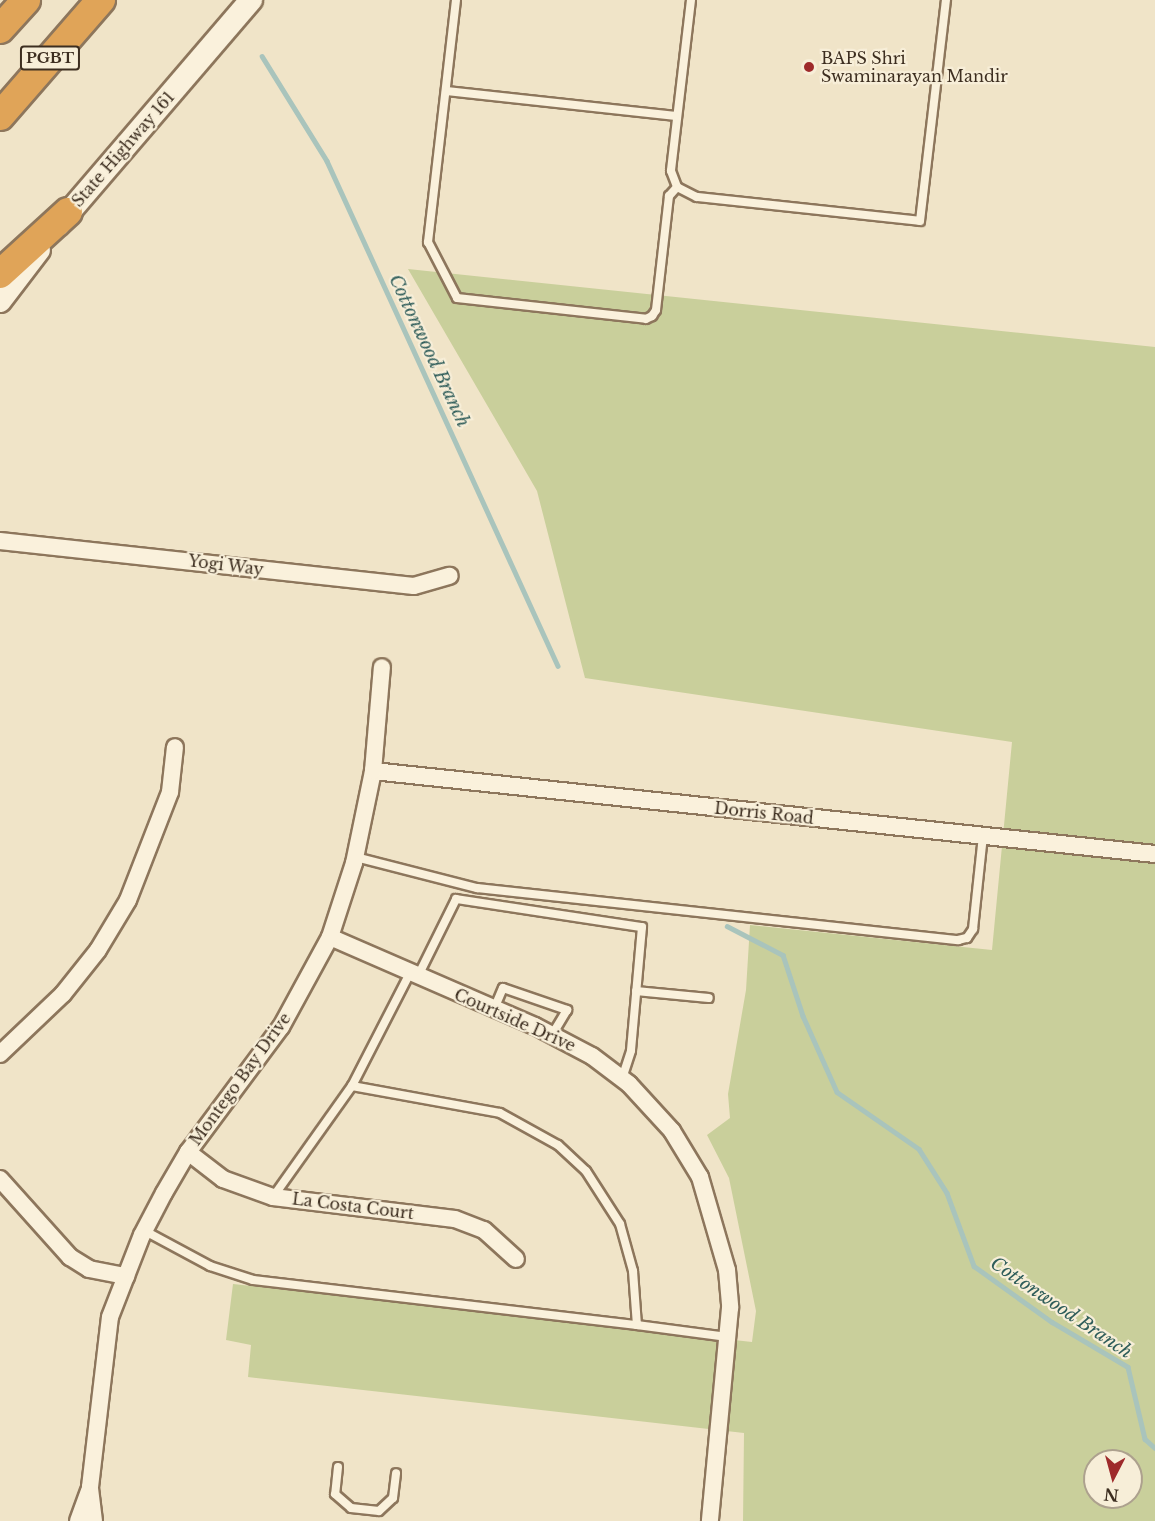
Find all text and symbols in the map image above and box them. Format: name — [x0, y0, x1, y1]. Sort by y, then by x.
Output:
road number: PGBT — [19, 46, 82, 70]
place label: BAPS Shri Swaminarayan Mandir — [821, 48, 1008, 86]
marker: BAPS Shri Swaminarayan Mandir — [802, 60, 816, 74]
street label: State Highway 161 — [68, 87, 178, 211]
water label: Cottonwood Branch — [384, 271, 474, 431]
street label: Yogi Way — [187, 551, 265, 579]
street label: Dorris Road — [713, 798, 815, 828]
street label: Courtside Drive — [451, 985, 579, 1055]
street label: Montego Bay Drive — [185, 1009, 295, 1149]
street label: La Costa Court — [291, 1189, 415, 1223]
water label: Cottonwood Branch — [986, 1252, 1136, 1364]
north arrow — [1083, 1449, 1143, 1509]
text: N — [1103, 1484, 1120, 1506]

